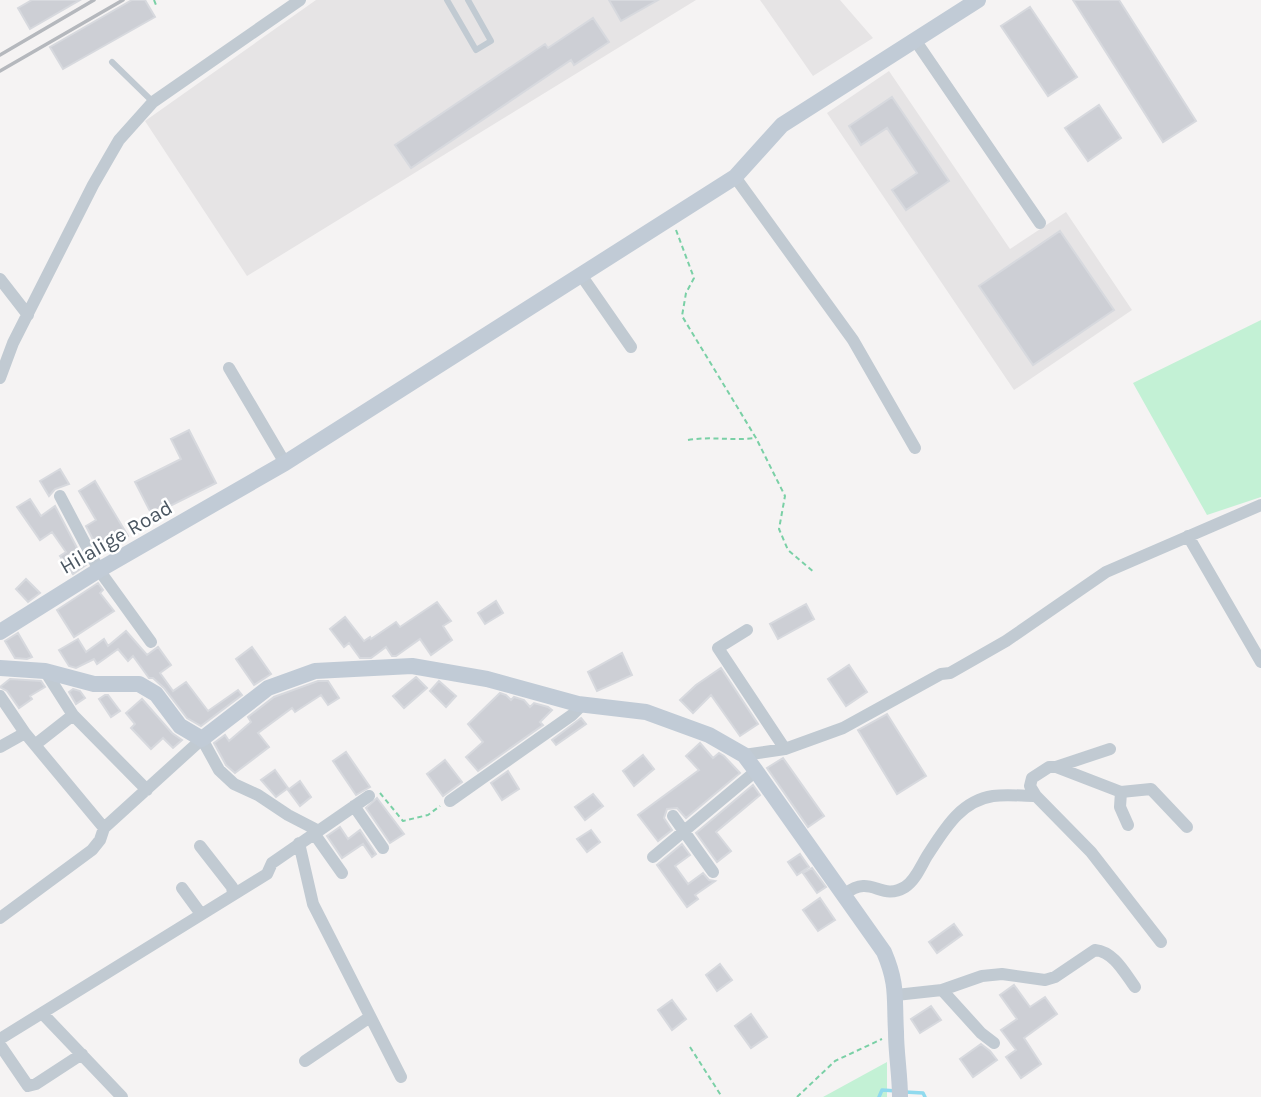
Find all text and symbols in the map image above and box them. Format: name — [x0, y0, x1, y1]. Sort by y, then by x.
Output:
street label: Hilalige Road — [56, 495, 176, 579]

